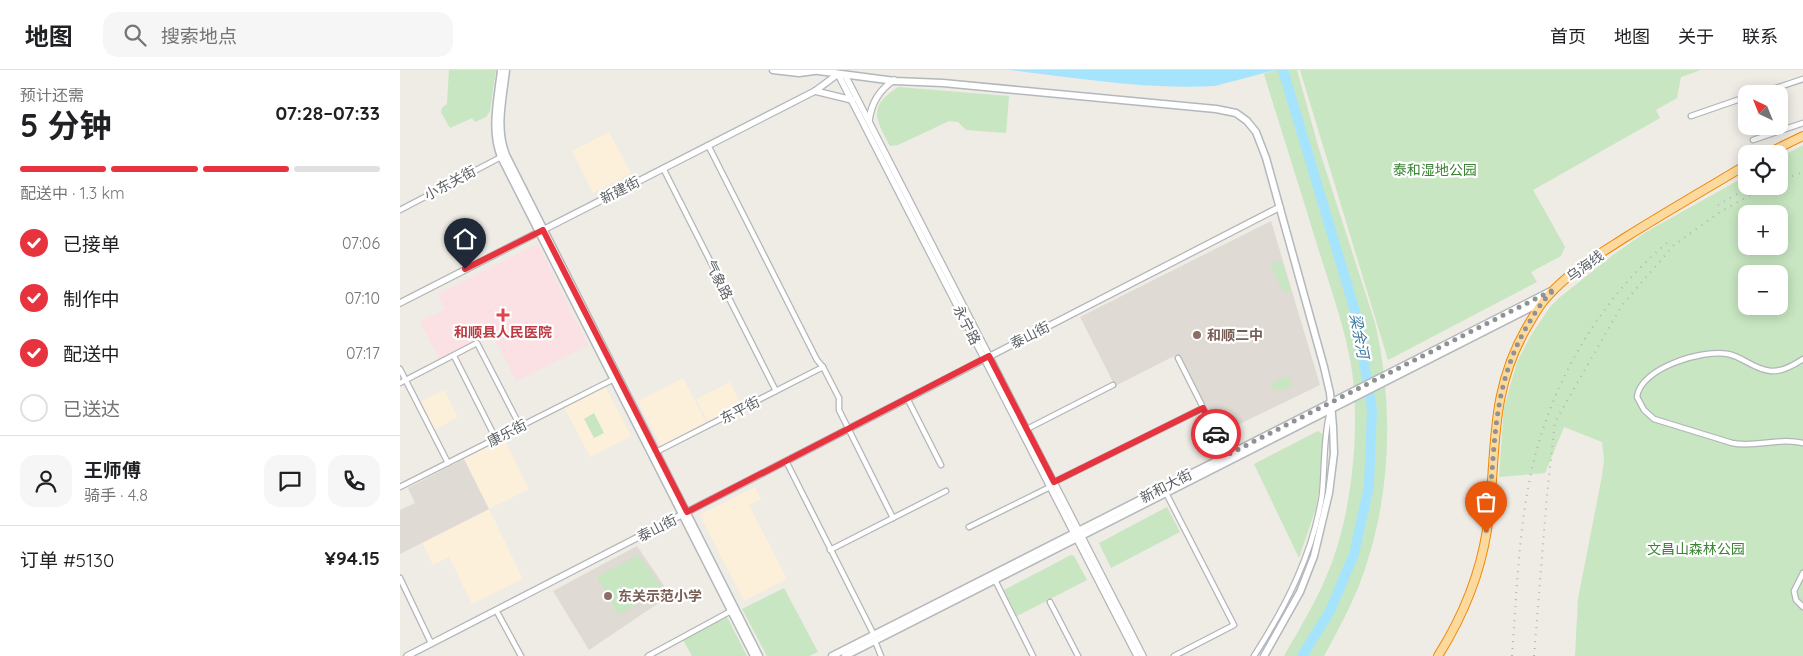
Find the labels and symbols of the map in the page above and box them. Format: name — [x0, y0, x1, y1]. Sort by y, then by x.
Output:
north arrow — [1738, 85, 1788, 135]
park label: 泰和湿地公园 — [1393, 161, 1477, 179]
street label: 小东关街 — [421, 162, 479, 204]
street label: 新建街 — [597, 172, 643, 208]
pin — [444, 218, 486, 269]
street label: 乌海线 — [1563, 246, 1607, 286]
street label: 气象路 — [701, 257, 737, 303]
street label: 永宁路 — [949, 302, 985, 348]
marker: 和顺县人民医院 — [496, 308, 510, 322]
water label: 梁余河 — [1346, 312, 1374, 363]
street label: 泰山街 — [1007, 317, 1053, 353]
place label: 和顺县人民医院 — [454, 323, 552, 341]
place label: 和顺二中 — [1207, 326, 1263, 344]
marker: 和顺二中 — [1191, 329, 1203, 341]
street label: 东平街 — [717, 392, 763, 428]
courier — [1191, 409, 1241, 459]
street label: 康乐街 — [484, 415, 530, 451]
street label: 新和大街 — [1137, 465, 1195, 507]
pin — [1465, 481, 1507, 532]
street label: 泰山街 — [634, 510, 680, 546]
park label: 文昌山森林公园 — [1647, 540, 1745, 558]
place label: 东关示范小学 — [618, 587, 702, 605]
marker: 东关示范小学 — [602, 590, 614, 602]

